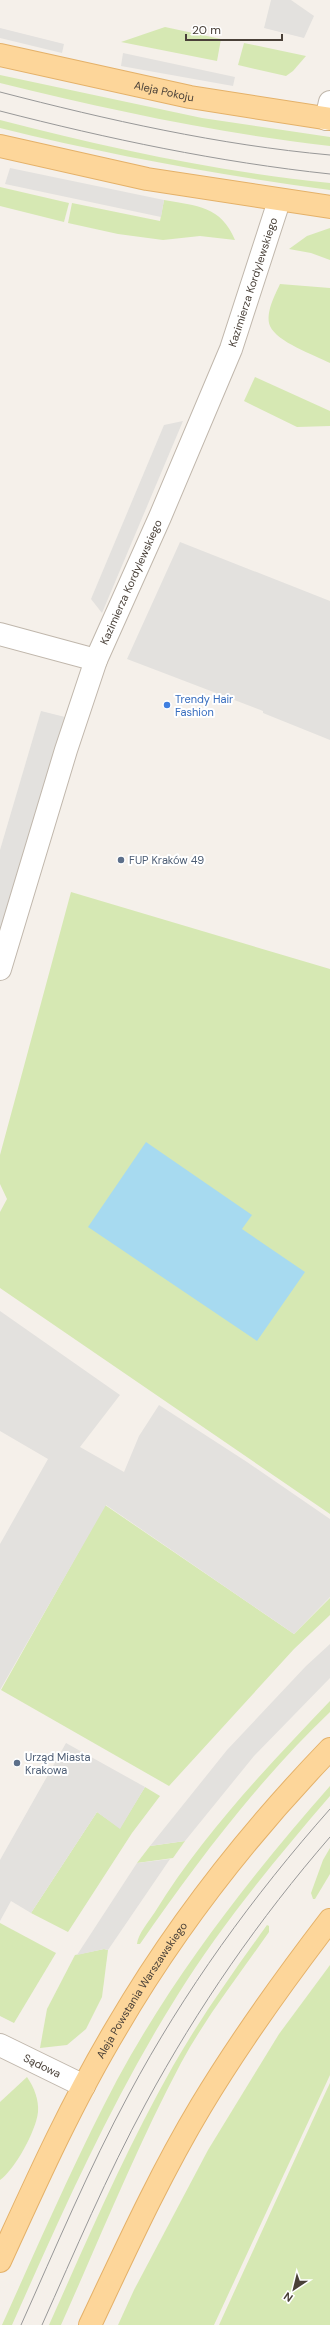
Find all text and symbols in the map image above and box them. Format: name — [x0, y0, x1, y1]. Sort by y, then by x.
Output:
scale bar — [186, 16, 282, 42]
text: 20 m — [192, 22, 221, 38]
street label: Aleja Pokoju — [133, 78, 195, 105]
street label: Kazimierza Kordylewskiego — [225, 216, 280, 349]
street label: Kazimierza Kordylewskiego — [97, 517, 165, 647]
place label: Trendy Hair Fashion — [175, 692, 233, 719]
marker: Trendy Hair Fashion — [162, 700, 172, 710]
place label: FUP Kraków 49 — [129, 853, 204, 867]
marker: FUP Kraków 49 — [116, 855, 126, 865]
place label: Urząd Miasta Krakowa — [25, 1750, 91, 1777]
marker: Urząd Miasta Krakowa — [12, 1758, 22, 1768]
street label: Aleja Powstania Warszawskiego — [93, 1919, 190, 2061]
street label: Sądowa — [21, 2051, 63, 2081]
north arrow — [274, 2269, 314, 2309]
text: N — [281, 2289, 296, 2305]

